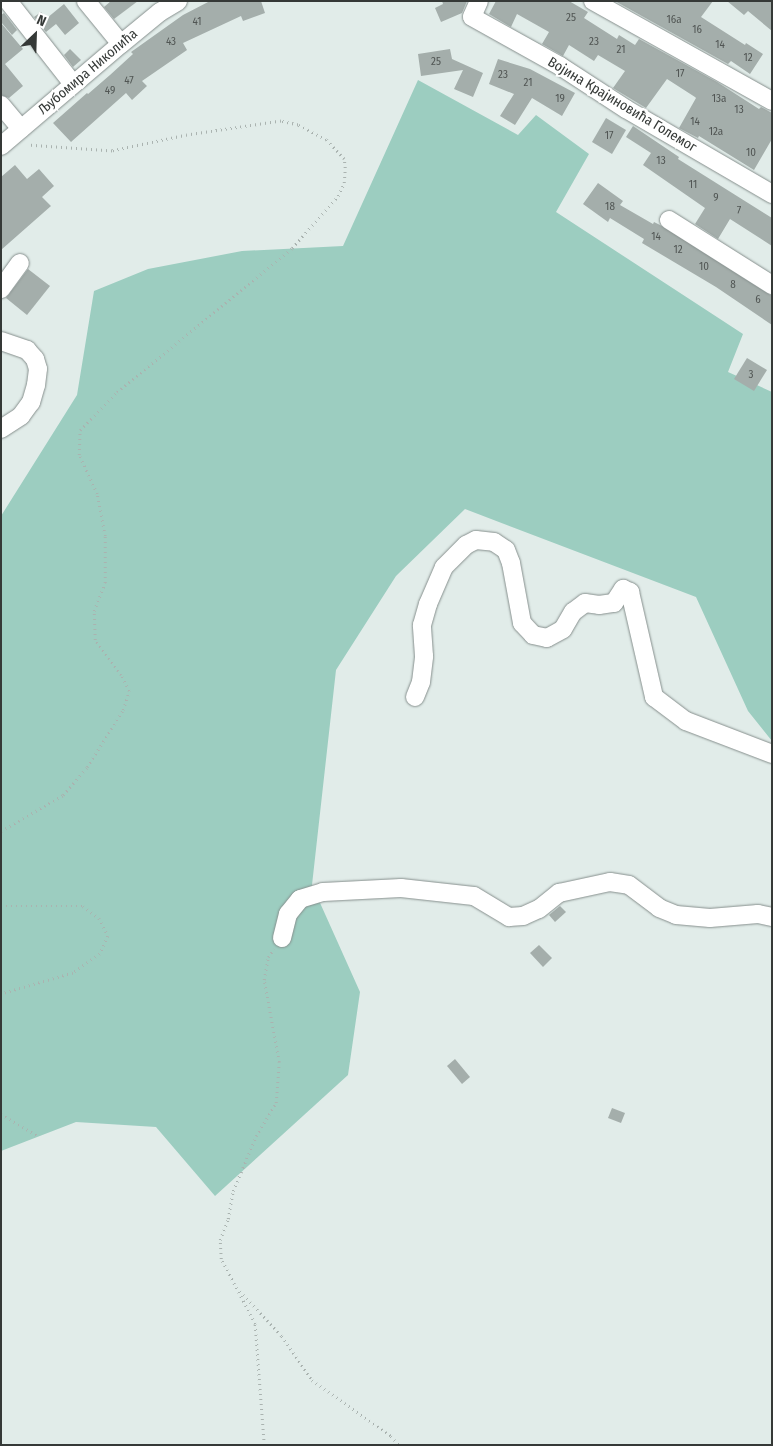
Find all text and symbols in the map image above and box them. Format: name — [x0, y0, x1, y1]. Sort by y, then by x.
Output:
north arrow — [10, 10, 60, 60]
text: N — [34, 11, 49, 30]
house number: 25 — [566, 11, 576, 25]
house number: 16a — [666, 13, 682, 27]
house number: 41 — [192, 15, 202, 29]
house number: 16 — [692, 23, 702, 37]
street label: Љубомира Николића — [35, 26, 141, 118]
house number: 43 — [166, 35, 176, 49]
house number: 23 — [589, 35, 599, 49]
house number: 14 — [715, 38, 725, 52]
house number: 21 — [617, 43, 625, 57]
house number: 12 — [743, 51, 753, 65]
street label: Војина Крајиновића Големог — [544, 54, 700, 156]
house number: 25 — [431, 55, 441, 69]
house number: 17 — [676, 67, 684, 81]
house number: 23 — [498, 68, 508, 82]
house number: 47 — [124, 74, 134, 88]
house number: 21 — [524, 76, 532, 90]
house number: 49 — [105, 84, 115, 98]
house number: 19 — [555, 92, 565, 106]
house number: 13a — [712, 92, 726, 106]
house number: 13 — [734, 103, 744, 117]
house number: 14 — [690, 115, 700, 129]
house number: 12a — [709, 125, 723, 139]
house number: 17 — [605, 129, 613, 143]
house number: 10 — [746, 146, 756, 160]
house number: 13 — [656, 154, 666, 168]
house number: 11 — [689, 178, 697, 192]
house number: 9 — [713, 191, 719, 205]
house number: 18 — [605, 200, 615, 214]
house number: 7 — [737, 204, 741, 218]
house number: 14 — [651, 230, 661, 244]
house number: 12 — [673, 243, 683, 257]
house number: 10 — [699, 260, 709, 274]
house number: 8 — [730, 278, 736, 292]
house number: 6 — [755, 293, 761, 307]
house number: 3 — [749, 368, 753, 382]

